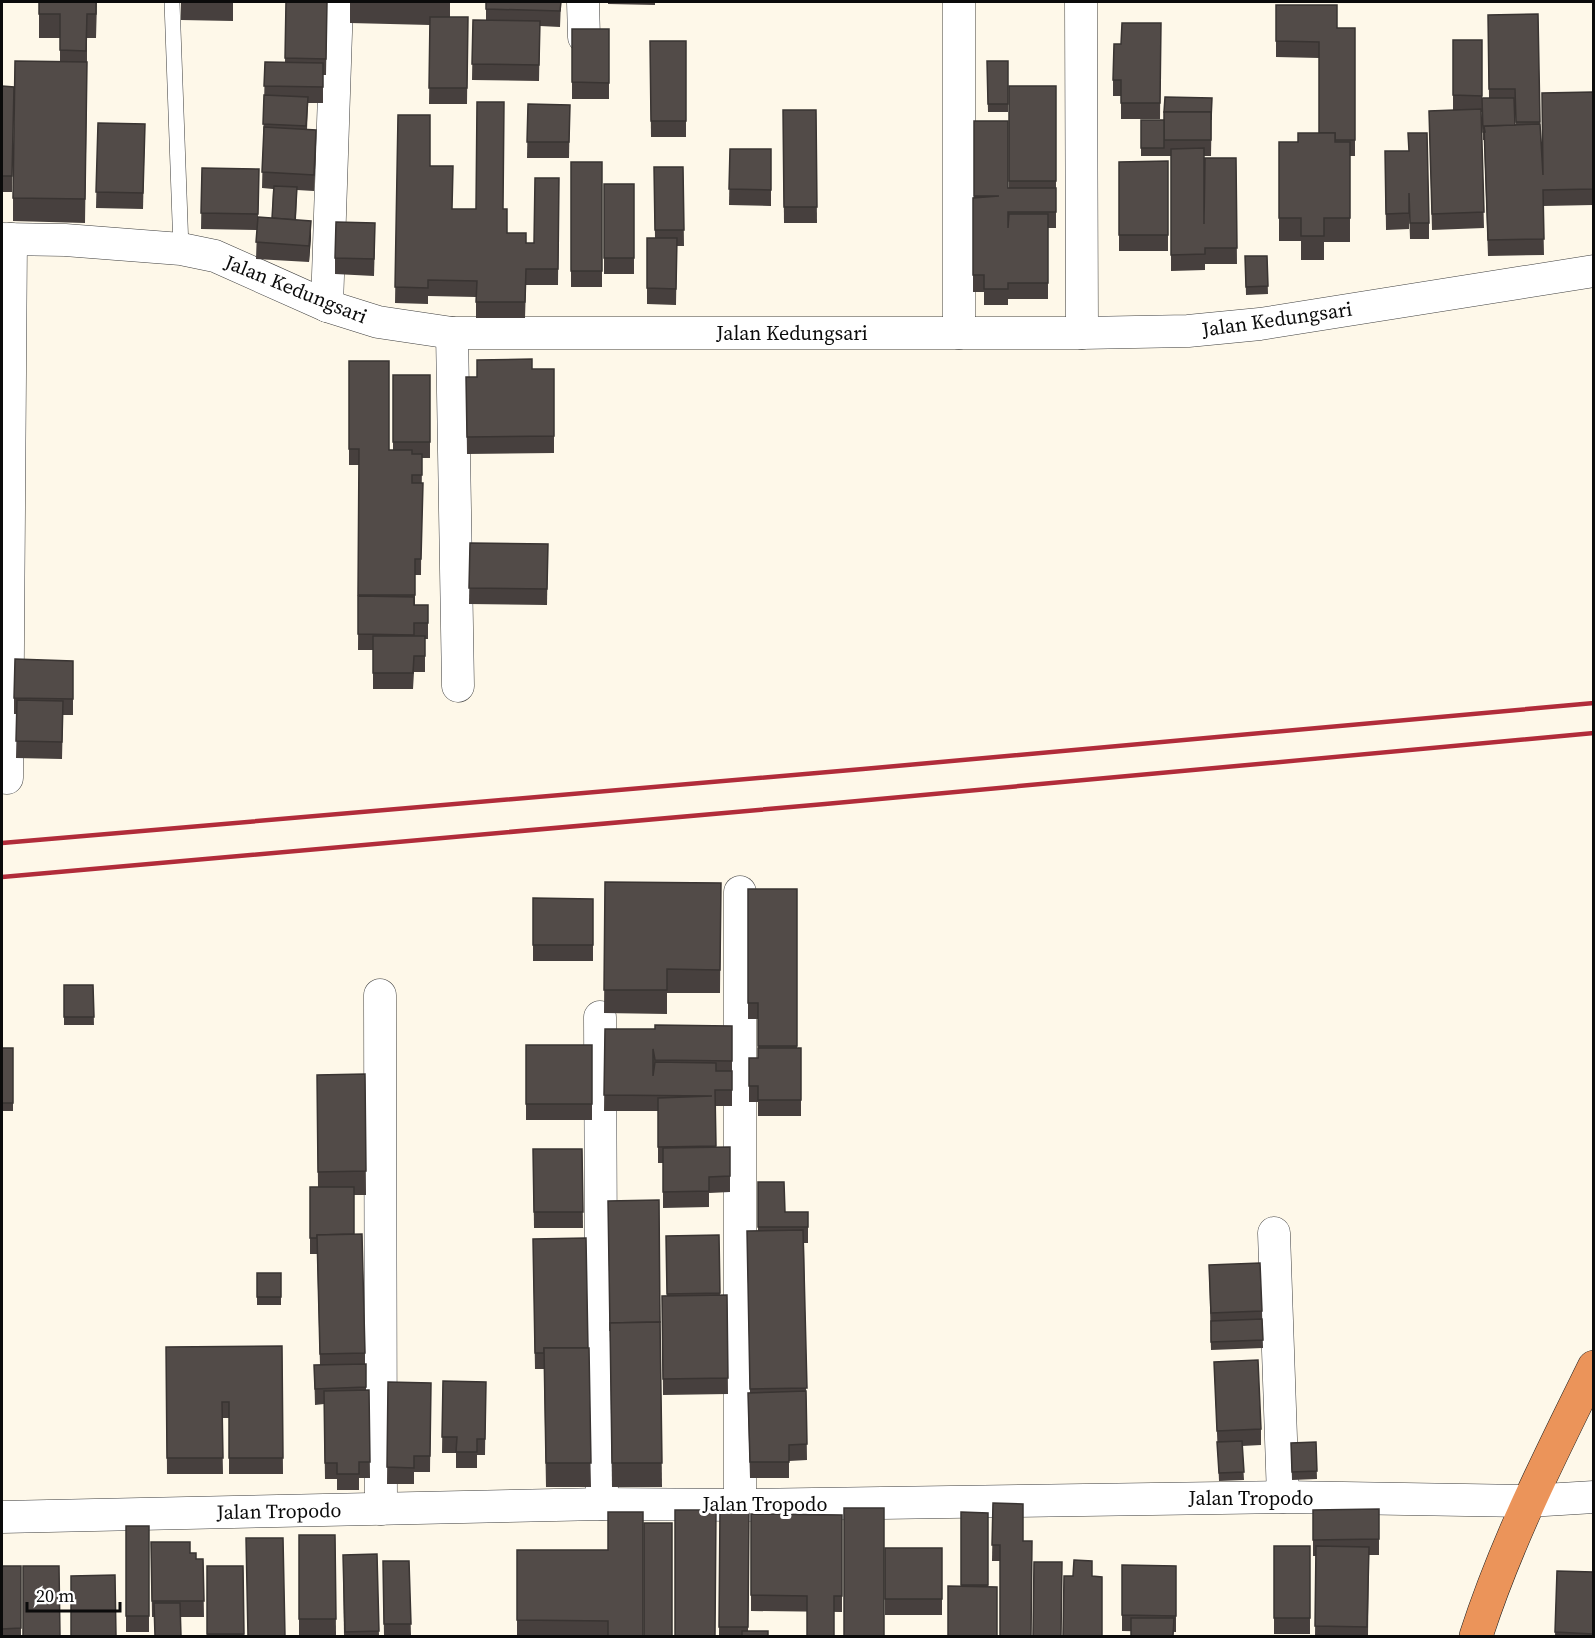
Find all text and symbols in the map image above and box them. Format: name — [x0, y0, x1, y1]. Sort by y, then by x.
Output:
street label: Jalan Kedungsari — [220, 247, 371, 330]
street label: Jalan Kedungsari — [1199, 295, 1354, 344]
street label: Jalan Kedungsari — [715, 319, 868, 347]
street label: Jalan Tropodo — [1188, 1484, 1313, 1512]
street label: Jalan Tropodo — [702, 1490, 827, 1518]
street label: Jalan Tropodo — [215, 1496, 342, 1526]
scale bar — [27, 1575, 120, 1613]
text: 20 m — [36, 1583, 74, 1608]

